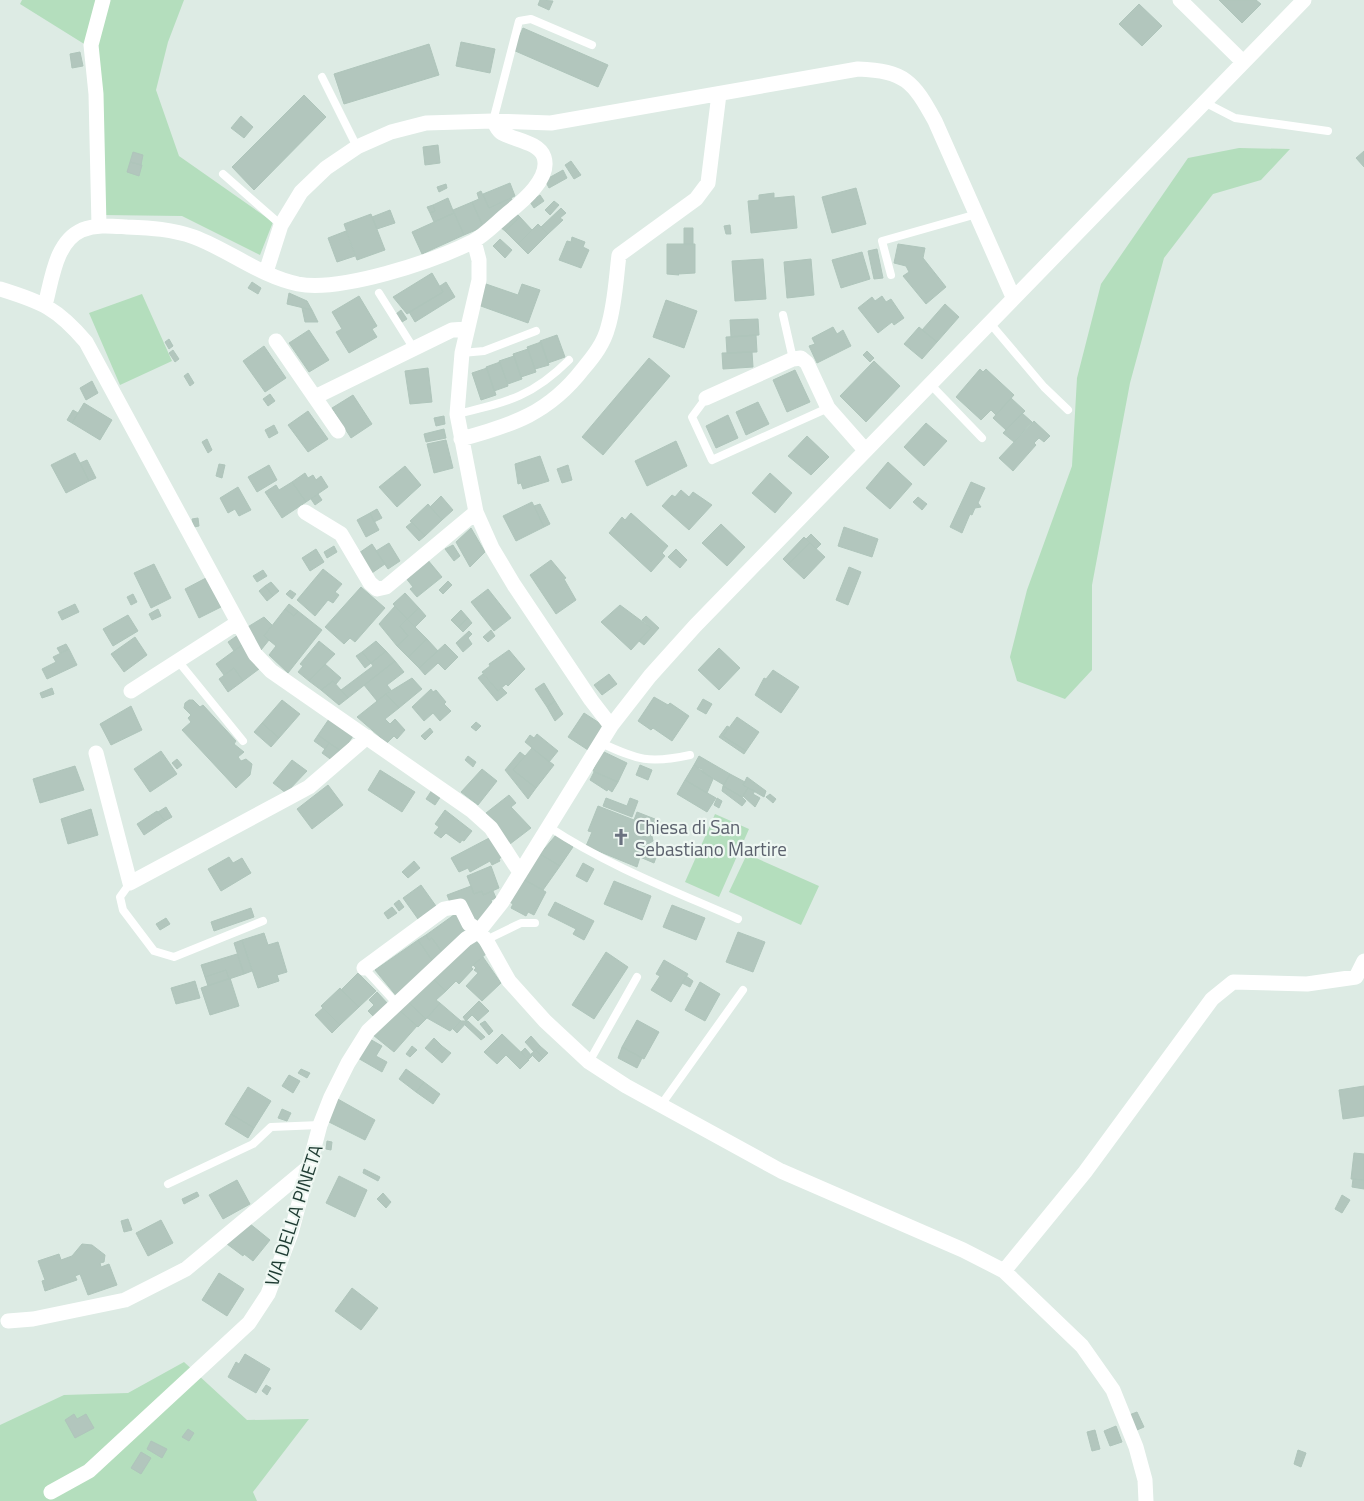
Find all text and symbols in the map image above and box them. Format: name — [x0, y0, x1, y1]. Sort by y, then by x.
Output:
place label: Chiesa di San Sebastiano Martire — [635, 812, 787, 863]
church icon: Chiesa di San Sebastiano Martire — [611, 827, 631, 847]
street label: VIA DELLA PINETA — [256, 1140, 330, 1290]

